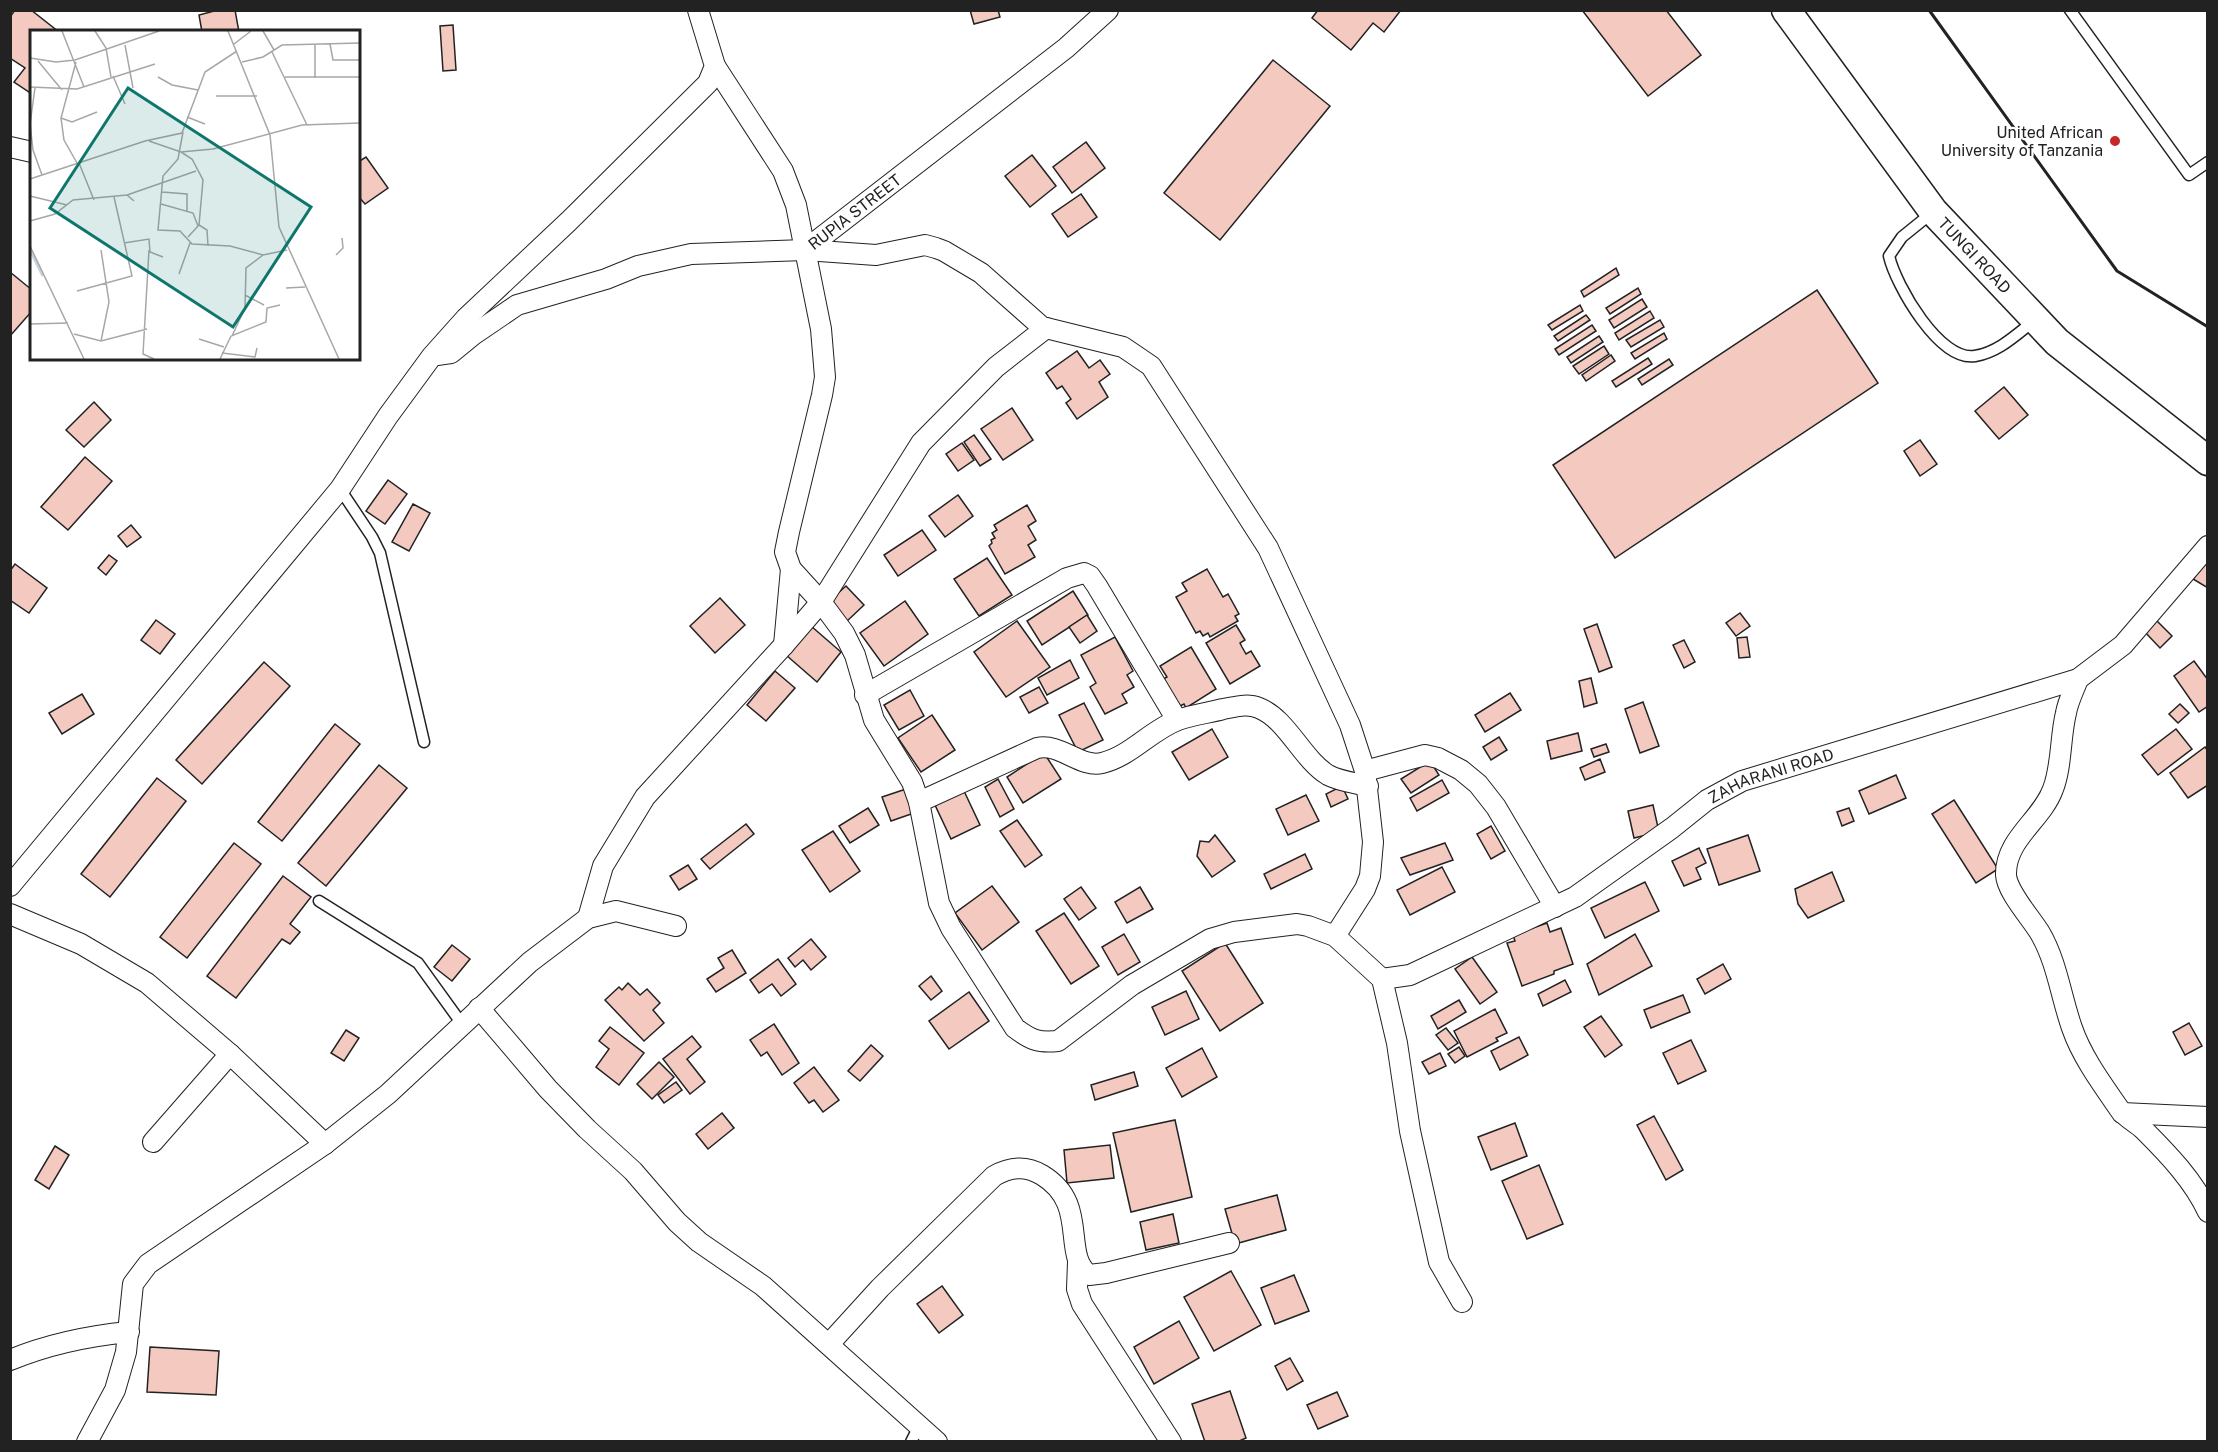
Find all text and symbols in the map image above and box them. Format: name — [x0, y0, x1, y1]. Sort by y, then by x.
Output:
inset map — [30, 30, 360, 360]
place label: United African University of Tanzania — [1941, 123, 2103, 160]
marker: United African University of Tanzania — [2108, 134, 2122, 148]
street label: RUPIA STREET — [805, 170, 905, 254]
street label: TUNGI ROAD — [1934, 214, 2015, 297]
street label: ZAHARANI ROAD — [1705, 745, 1836, 808]

